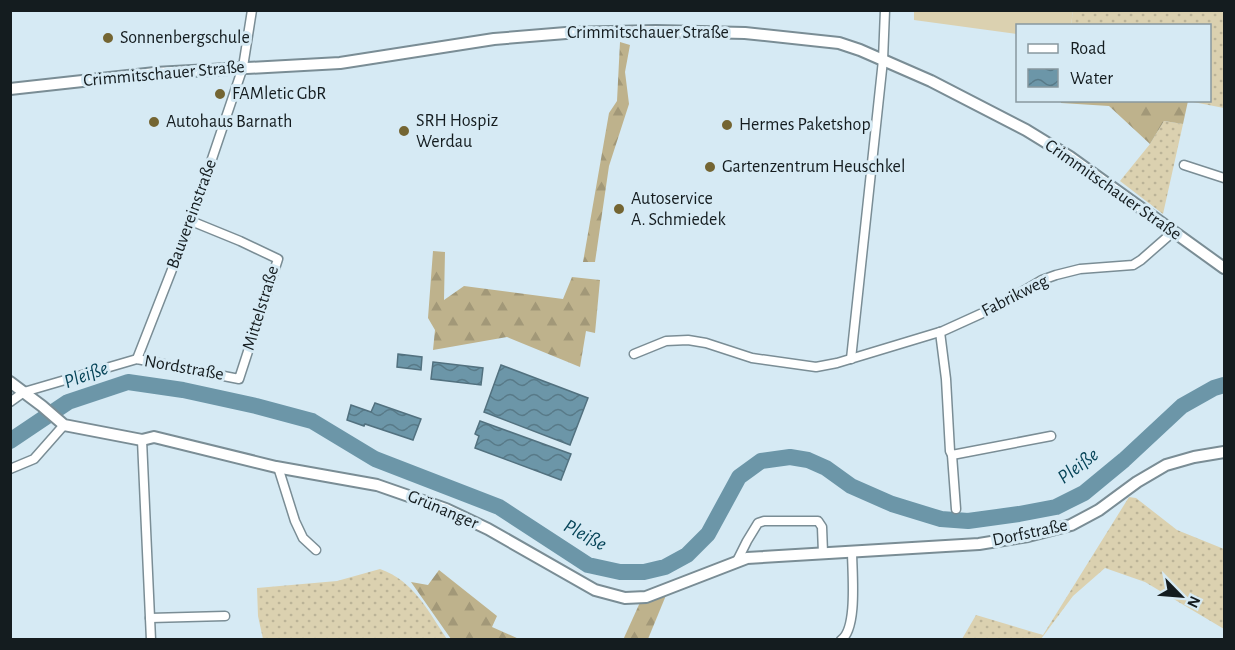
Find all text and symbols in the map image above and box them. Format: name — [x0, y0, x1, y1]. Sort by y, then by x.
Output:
street label: Crimmitschauer Straße — [567, 24, 729, 42]
legend — [1016, 24, 1211, 102]
place label: Sonnenbergschule — [120, 29, 250, 47]
marker: Sonnenbergschule — [101, 31, 115, 45]
text: Road — [1070, 40, 1106, 58]
street label: Crimmitschauer Straße — [83, 58, 245, 90]
text: Water — [1070, 70, 1113, 88]
place label: FAMletic GbR — [232, 85, 326, 103]
marker: FAMletic GbR — [213, 87, 227, 101]
place label: SRH Hospiz Werdau — [416, 112, 498, 151]
place label: Autohaus Barnath — [166, 113, 292, 131]
marker: Autohaus Barnath — [147, 115, 161, 129]
place label: Hermes Paketshop — [739, 116, 871, 134]
marker: Hermes Paketshop — [720, 118, 734, 132]
marker: SRH Hospiz Werdau — [397, 124, 411, 138]
street label: Crimmitschauer Straße — [1042, 136, 1184, 244]
street label: Bauvereinstraße — [164, 157, 220, 271]
place label: Gartenzentrum Heuschkel — [722, 158, 905, 176]
marker: Gartenzentrum Heuschkel — [703, 160, 717, 174]
place label: Autoservice A. Schmiedek — [631, 190, 726, 229]
marker: Autoservice A. Schmiedek — [612, 202, 626, 216]
street label: Mittelstraße — [240, 264, 282, 352]
street label: Fabrikweg — [979, 272, 1051, 320]
street label: Nordstraße — [143, 352, 225, 384]
water label: Pleiße — [61, 358, 111, 392]
water label: Pleiße — [1054, 444, 1102, 488]
street label: Grünanger — [405, 487, 481, 533]
water label: Pleiße — [560, 516, 610, 555]
street label: Dorfstraße — [991, 516, 1069, 550]
north arrow — [1151, 566, 1211, 626]
text: N — [1184, 593, 1203, 610]

